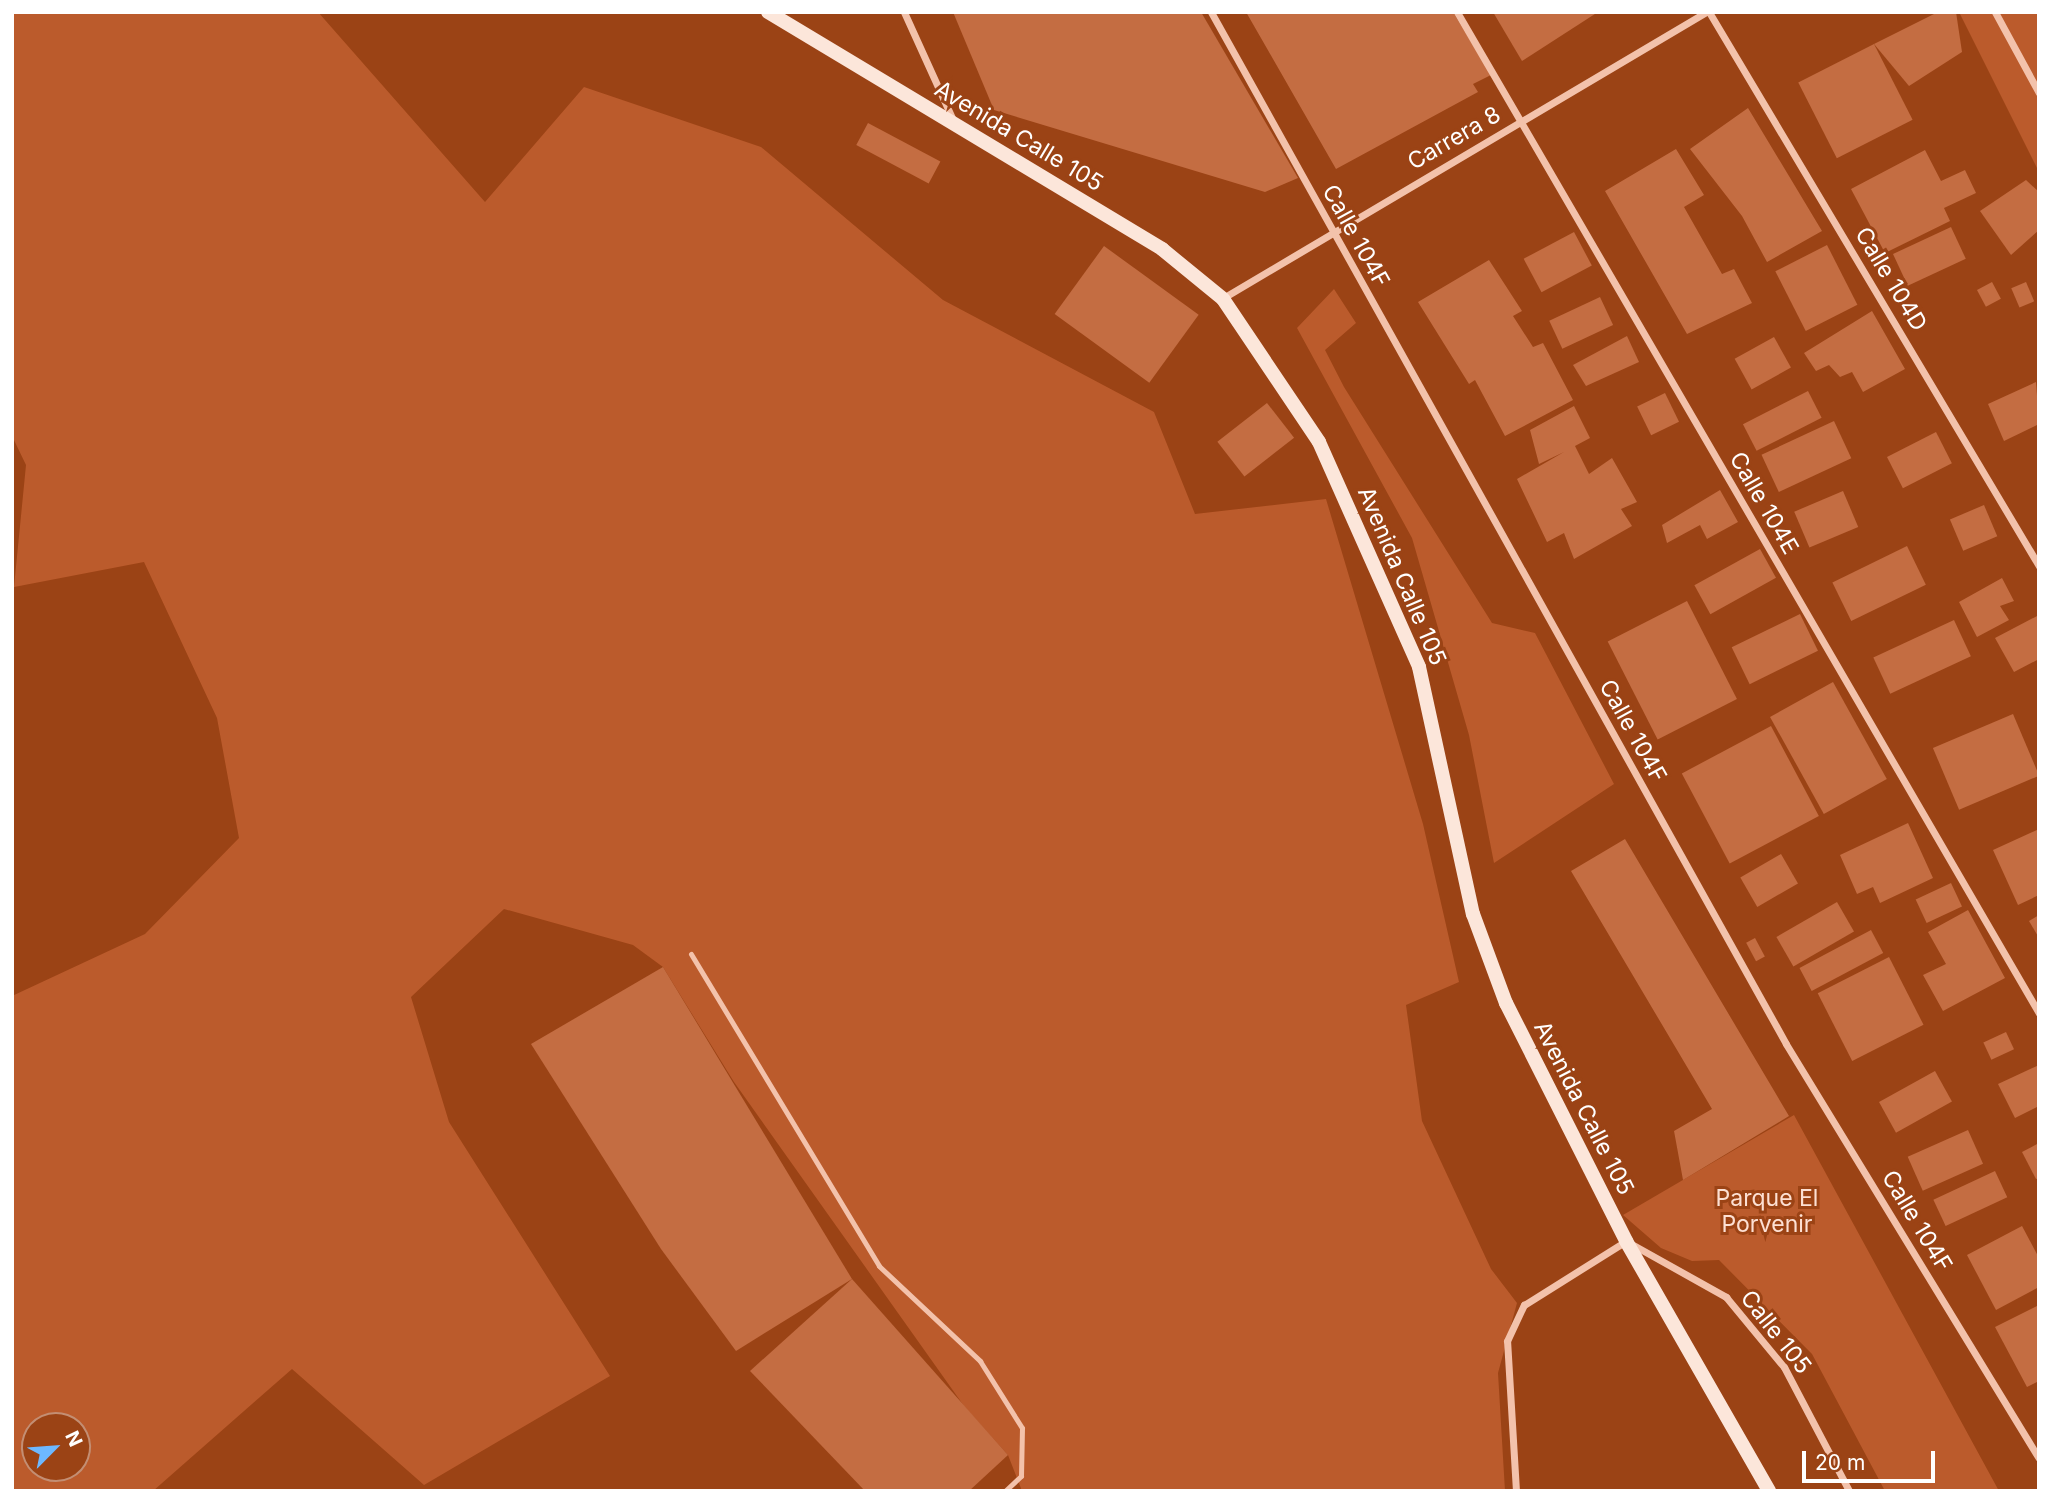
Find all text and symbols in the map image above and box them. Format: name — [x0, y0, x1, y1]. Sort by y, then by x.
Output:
street label: Avenida Calle 105 — [930, 75, 1108, 197]
street label: Carrera 8 — [1403, 100, 1505, 176]
street label: Calle 104F — [1317, 180, 1395, 292]
street label: Calle 104D — [1849, 222, 1933, 336]
street label: Calle 104E — [1724, 447, 1804, 559]
street label: Avenida Calle 105 — [1352, 483, 1452, 669]
street label: Calle 104F — [1594, 675, 1672, 787]
street label: Avenida Calle 105 — [1528, 1016, 1640, 1200]
street label: Calle 104F — [1876, 1165, 1958, 1277]
park label: Parque El Porvenir — [1716, 1184, 1818, 1238]
street label: Calle 105 — [1735, 1285, 1817, 1379]
north arrow — [21, 1412, 91, 1482]
text: N — [60, 1427, 87, 1450]
scale bar — [1806, 1436, 1939, 1480]
text: 20 m — [1815, 1450, 1865, 1475]

